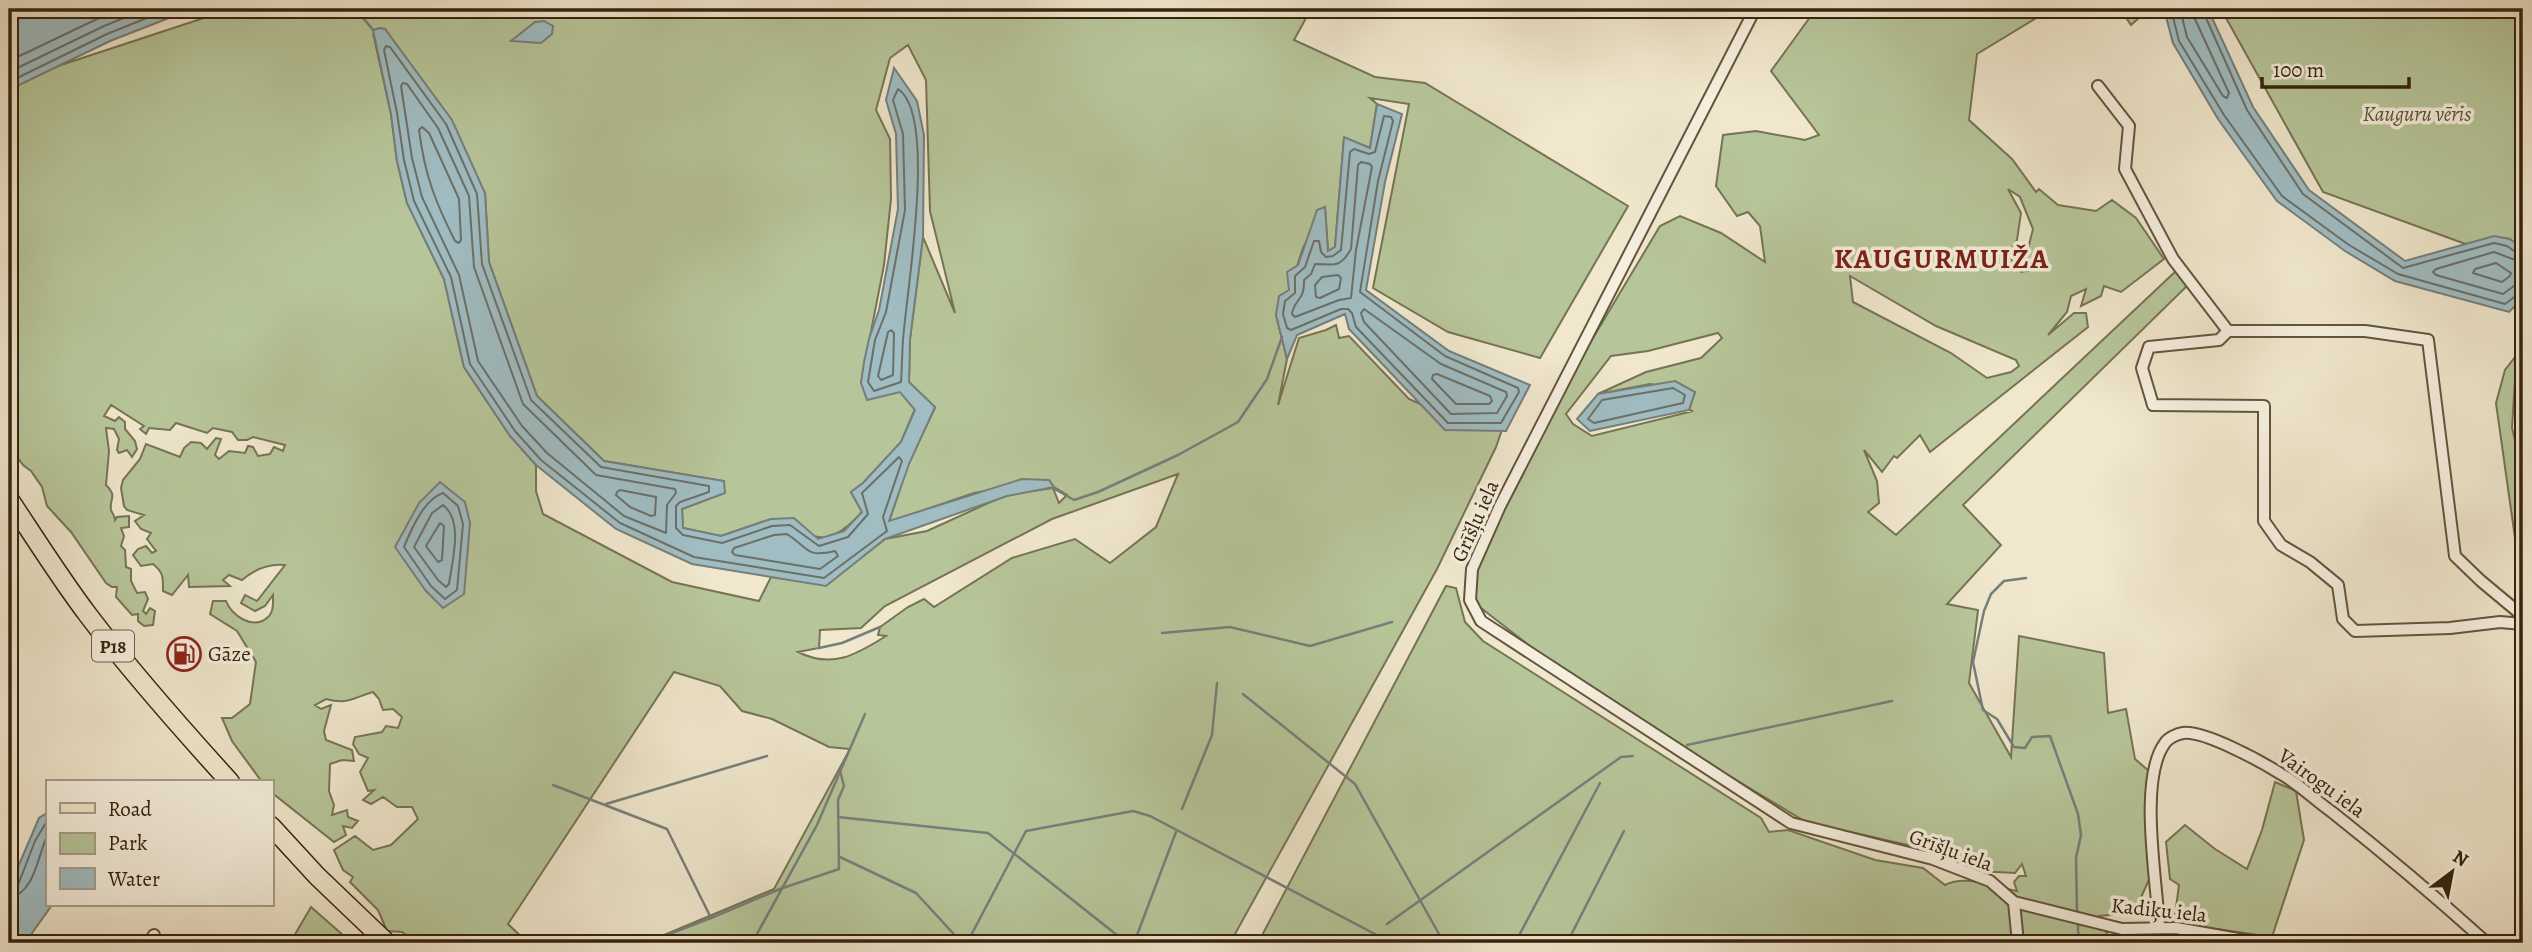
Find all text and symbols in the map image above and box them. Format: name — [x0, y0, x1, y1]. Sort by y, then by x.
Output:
scale bar — [2262, 46, 2410, 90]
text: 100 m — [2273, 56, 2324, 84]
park label: Kauguru vēris — [2363, 100, 2471, 128]
district label: KAUGURMUIŽA — [1834, 240, 2050, 278]
street label: Grīšļu iela — [1445, 475, 1506, 566]
road number: P18 — [92, 631, 134, 662]
fuel station icon: Gāze — [165, 635, 203, 673]
place label: Gāze — [208, 640, 251, 668]
street label: Vairogu iela — [2272, 741, 2371, 824]
legend — [46, 780, 273, 906]
text: Road — [108, 795, 152, 823]
street label: Grīšļu iela — [1905, 822, 1997, 878]
text: Park — [108, 829, 148, 857]
north arrow — [2416, 836, 2486, 906]
text: N — [2448, 844, 2473, 873]
text: Water — [107, 865, 160, 893]
street label: Kadiķu iela — [2110, 891, 2208, 929]

